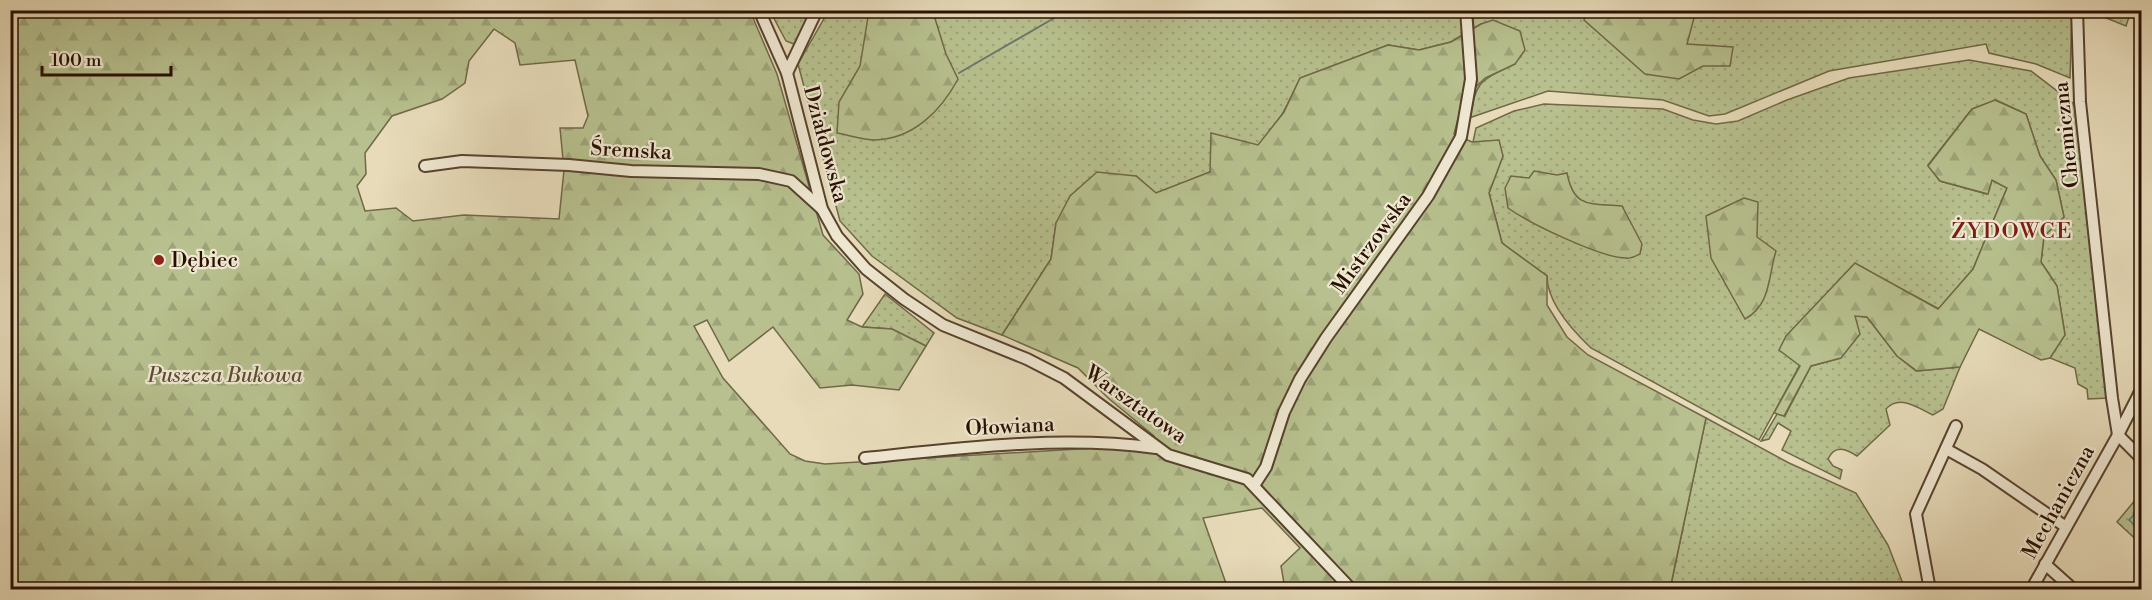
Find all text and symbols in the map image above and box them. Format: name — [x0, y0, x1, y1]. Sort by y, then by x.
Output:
scale bar — [42, 39, 171, 77]
text: 100 m — [51, 49, 102, 72]
street label: Chemiczna — [2048, 80, 2086, 189]
street label: Działdowska — [797, 83, 853, 206]
street label: Śremska — [590, 133, 673, 166]
street label: Mistrzowska — [1326, 187, 1418, 299]
district label: ŻYDOWCE — [1951, 217, 2073, 245]
place label: Dębiec — [171, 248, 238, 274]
marker: Dębiec — [152, 253, 166, 267]
street label: Warsztatowa — [1078, 359, 1192, 450]
park label: Puszcza Bukowa — [147, 363, 303, 389]
street label: Ołowiana — [965, 412, 1056, 442]
street label: Mechaniczna — [2017, 441, 2101, 564]

